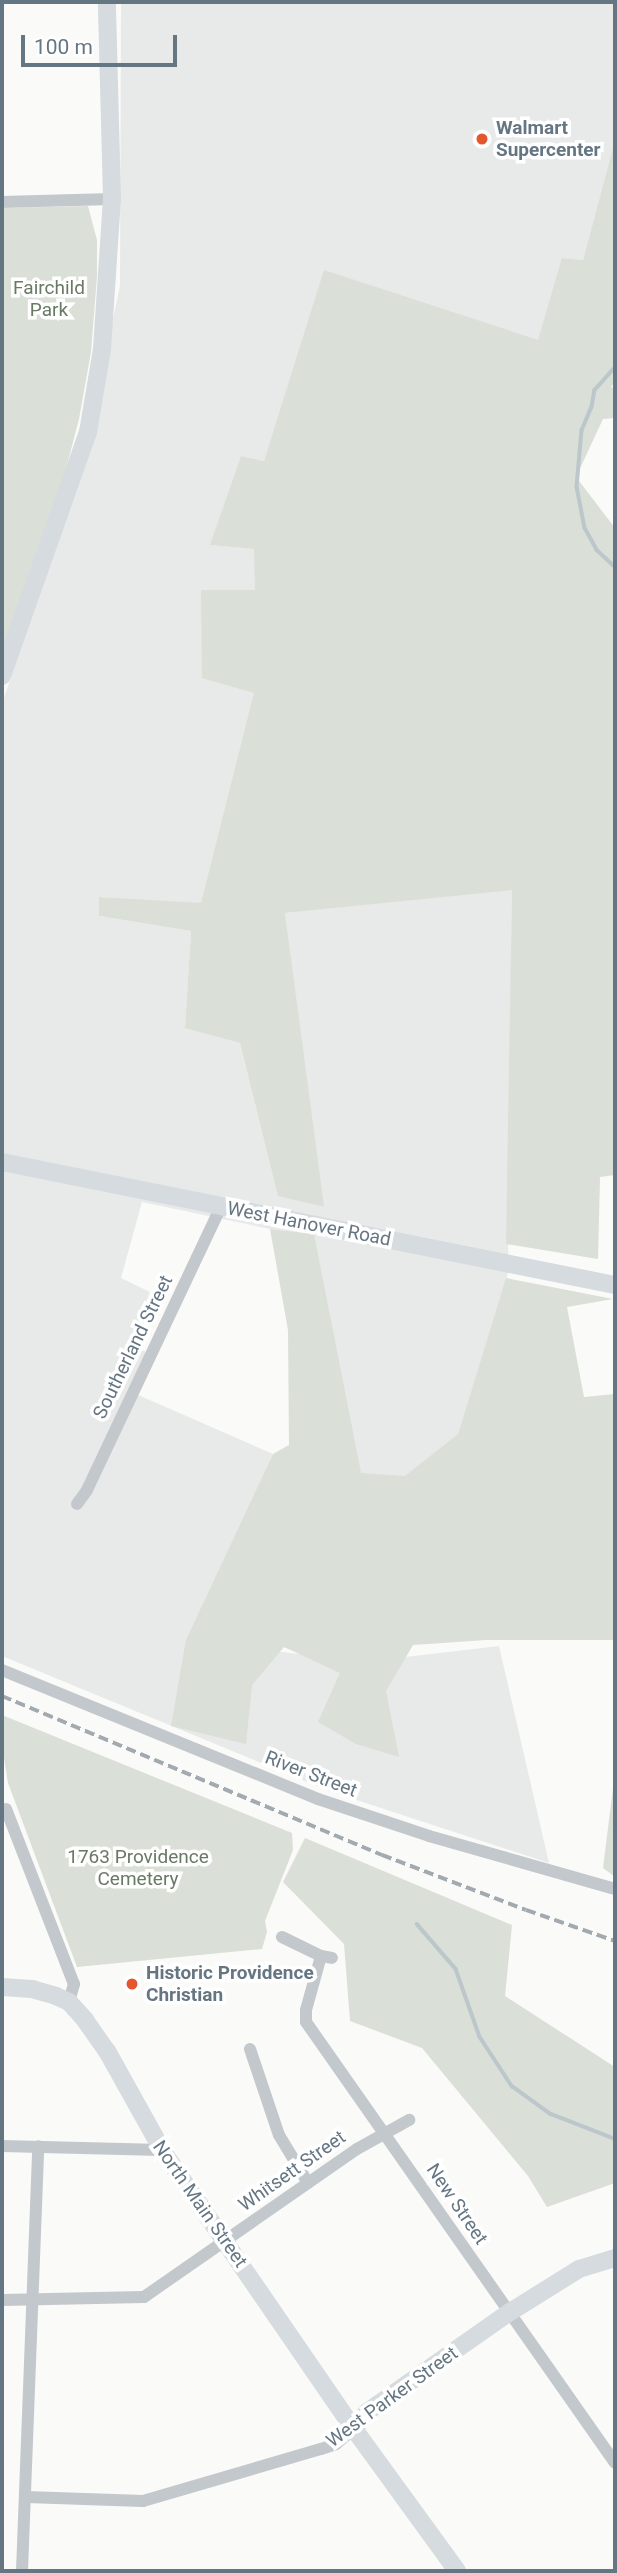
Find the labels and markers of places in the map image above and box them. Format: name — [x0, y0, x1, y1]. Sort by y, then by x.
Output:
place label: Walmart Supercenter — [496, 117, 601, 161]
marker: Walmart Supercenter — [474, 131, 490, 147]
place label: Historic Providence Christian — [146, 1962, 314, 2006]
marker: Historic Providence Christian — [124, 1976, 140, 1992]

